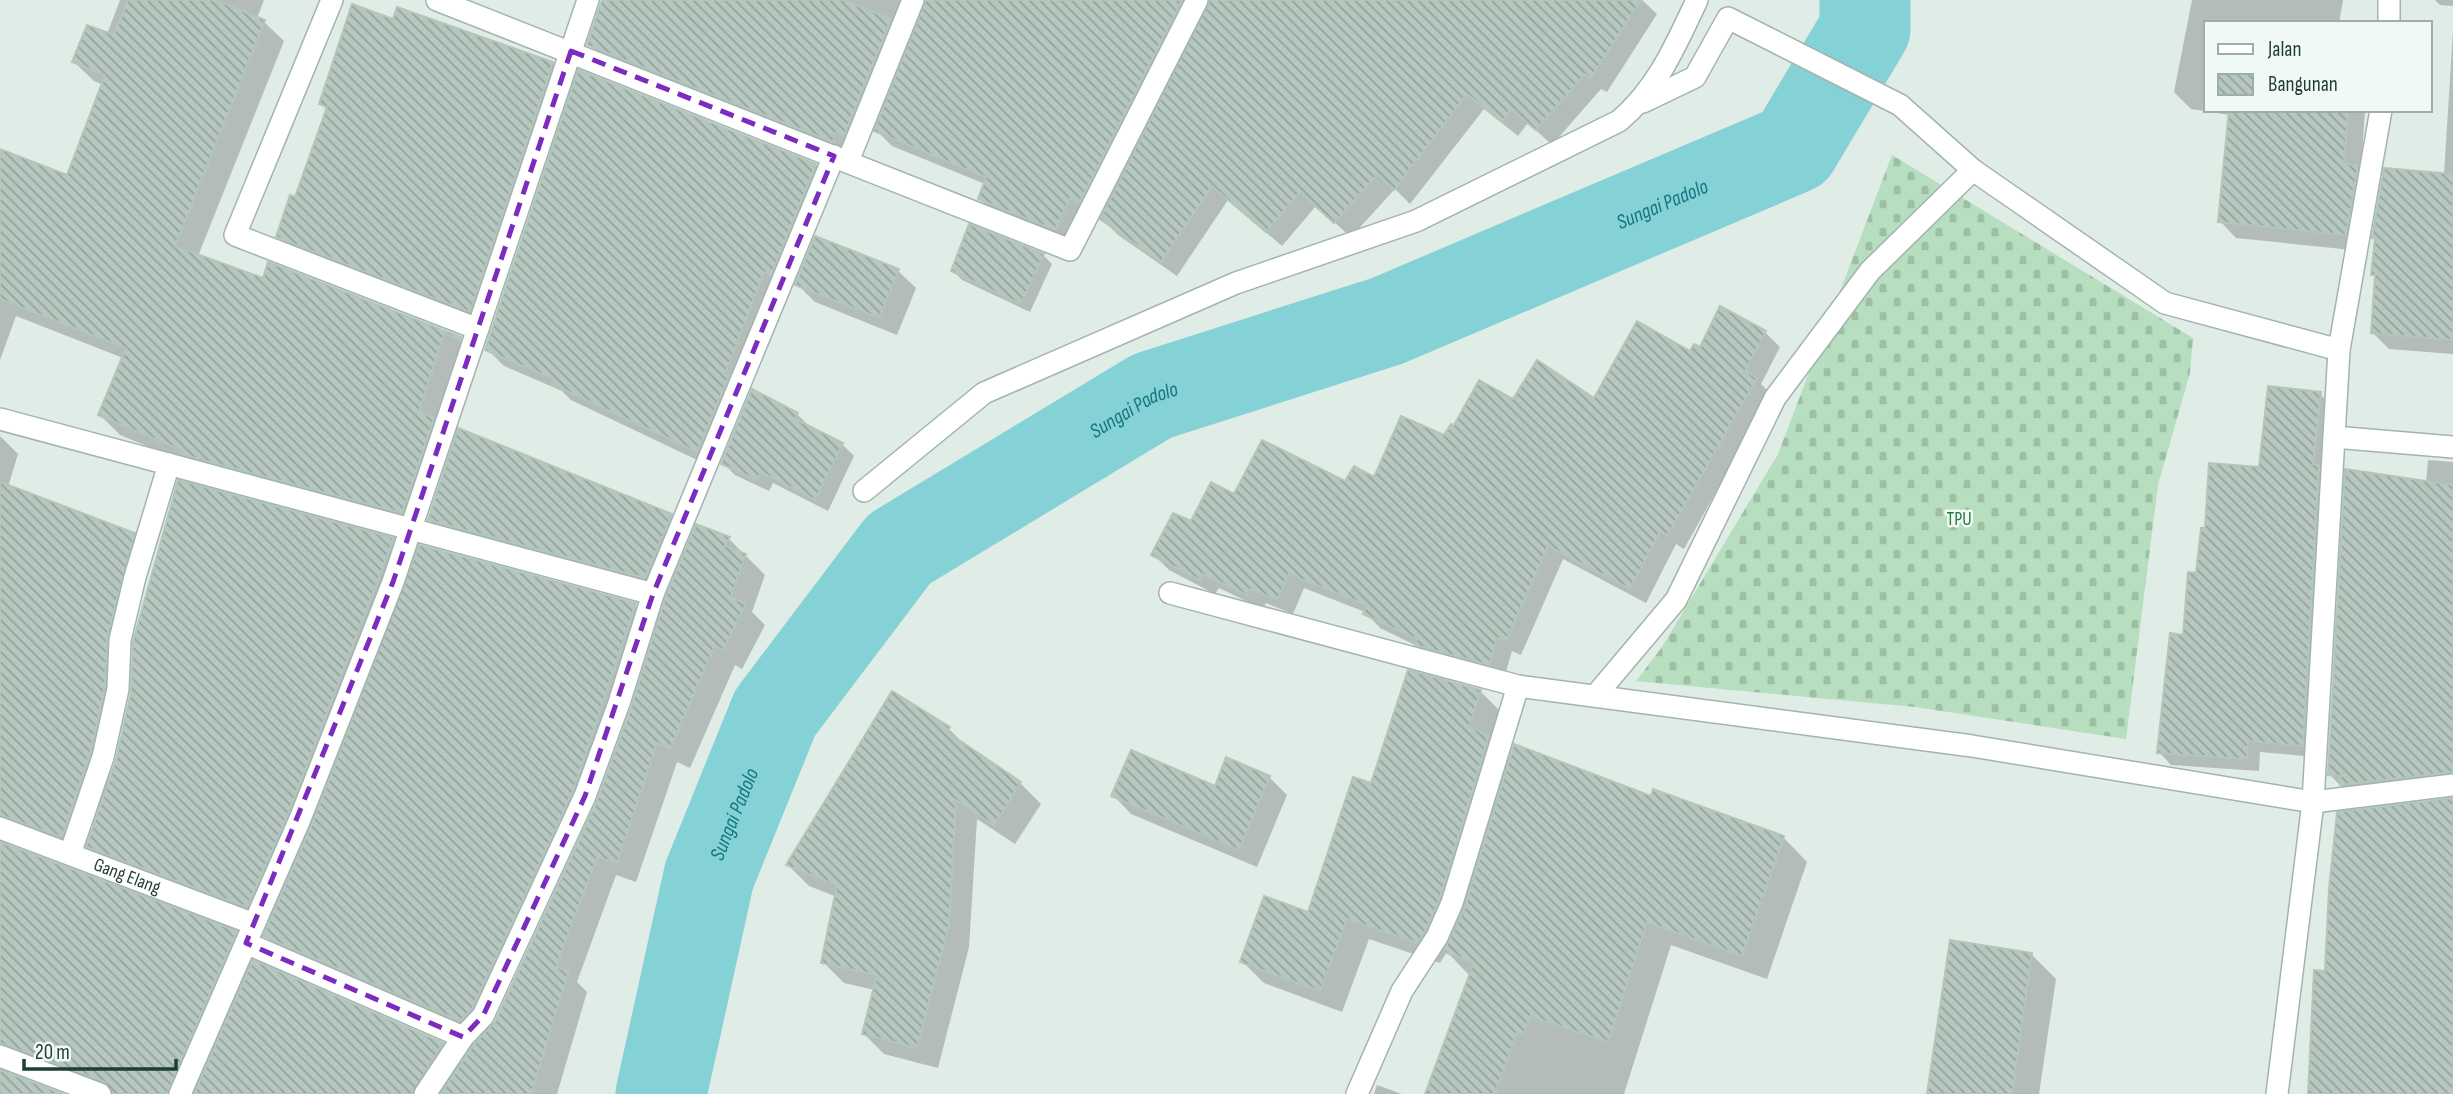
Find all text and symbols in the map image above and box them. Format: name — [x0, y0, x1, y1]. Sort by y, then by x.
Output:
legend — [2204, 21, 2432, 112]
text: Jalan — [2267, 37, 2301, 62]
text: Bangunan — [2268, 72, 2338, 97]
water label: Sungai Padolo — [1613, 173, 1712, 235]
water label: Sungai Padolo — [1085, 376, 1181, 443]
park label: TPU — [1946, 508, 1972, 531]
water label: Sungai Padolo — [704, 764, 764, 864]
street label: Gang Elang — [90, 853, 164, 899]
scale bar — [24, 1028, 177, 1072]
text: 20 m — [35, 1040, 70, 1065]

